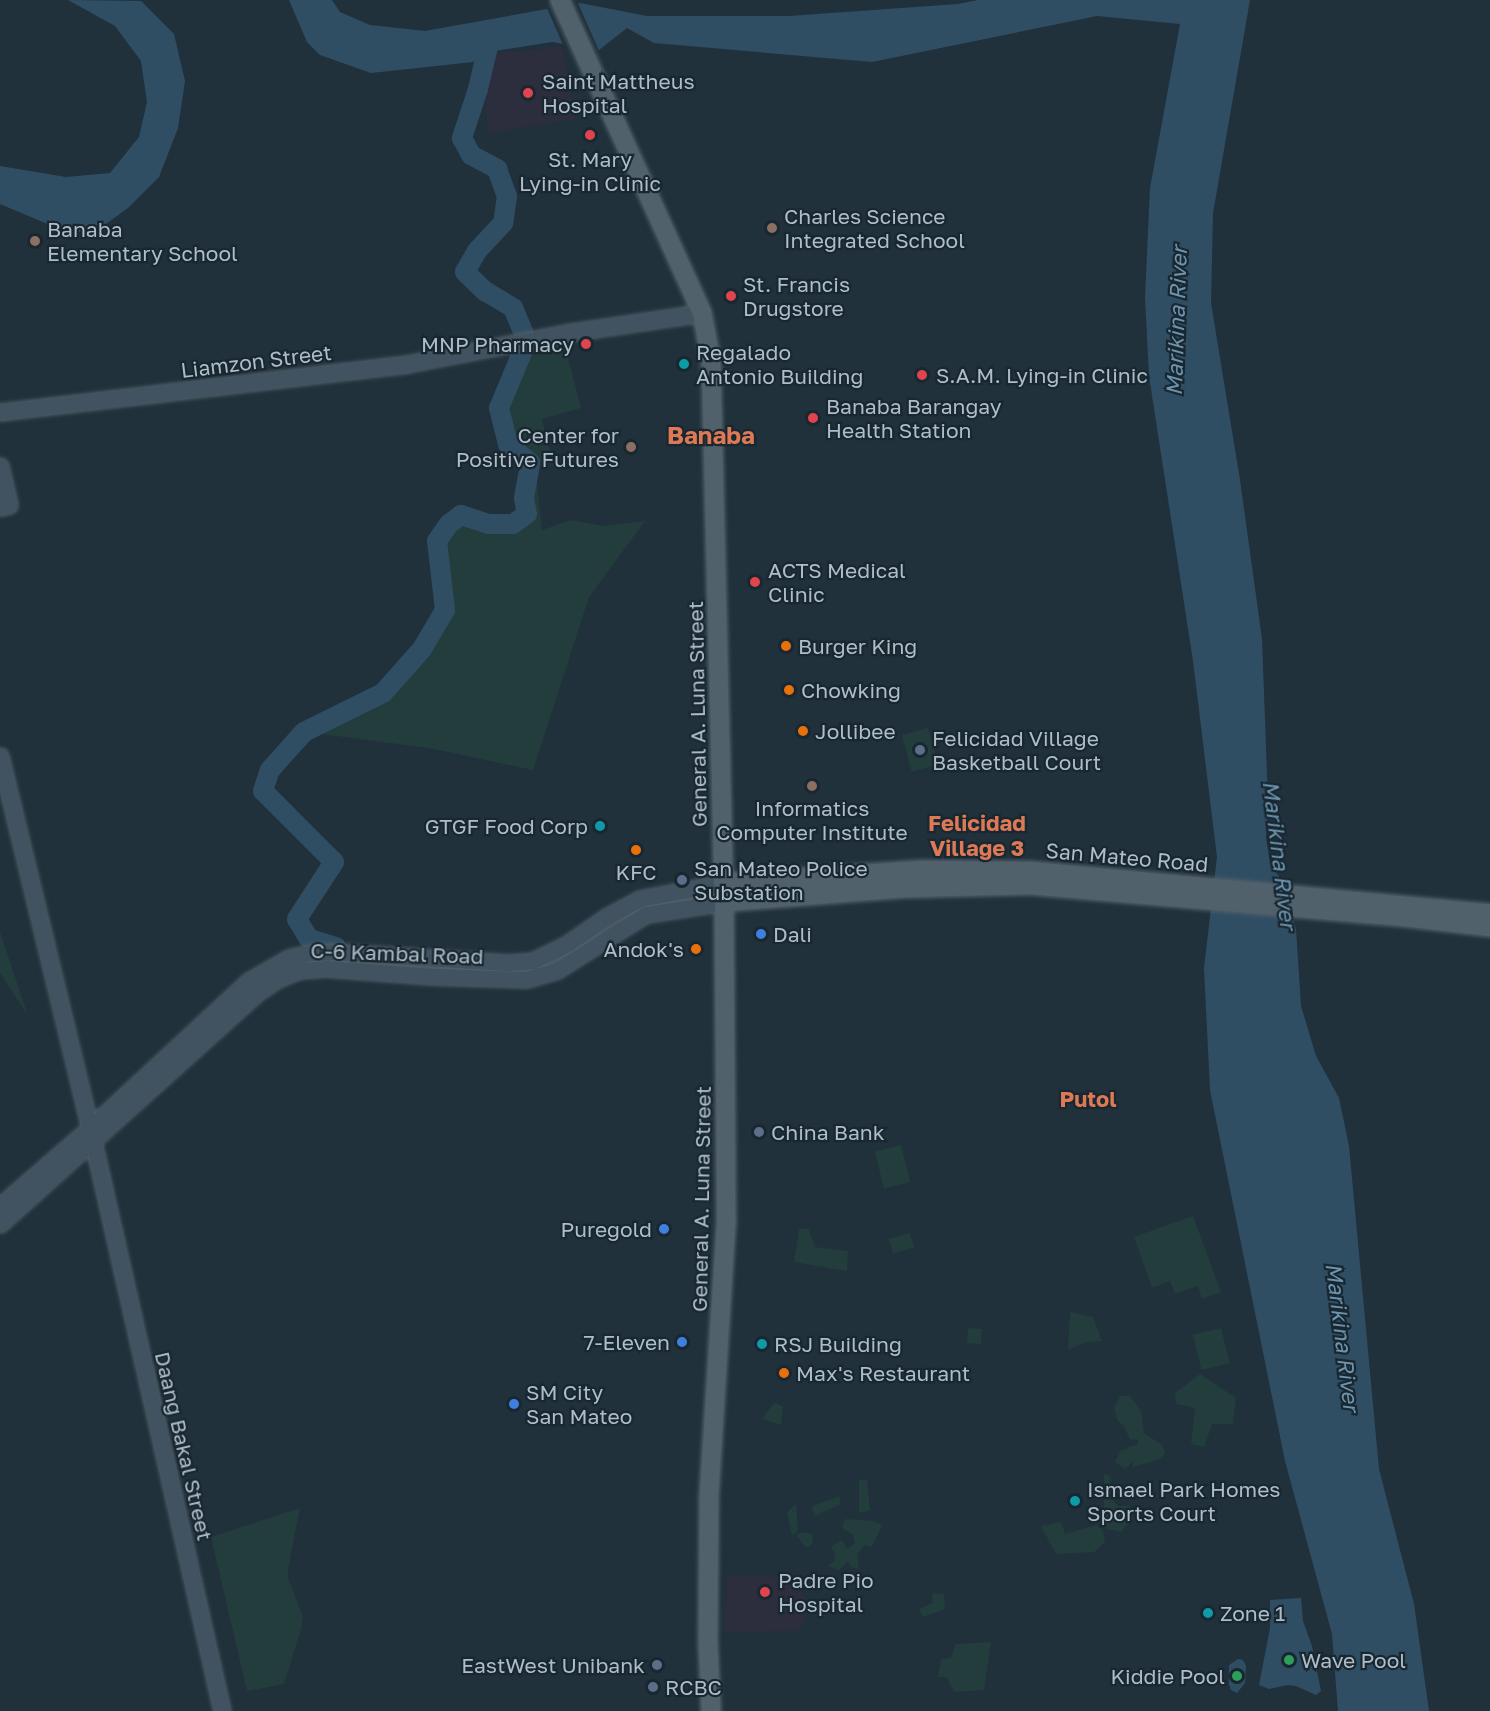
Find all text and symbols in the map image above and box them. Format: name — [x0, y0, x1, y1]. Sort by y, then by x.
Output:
place label: Saint Mattheus Hospital — [542, 68, 695, 118]
marker: Saint Mattheus Hospital — [519, 84, 537, 102]
marker: St. Mary Lying-in Clinic — [581, 126, 599, 144]
place label: St. Mary Lying-in Clinic — [519, 146, 661, 196]
place label: Charles Science Integrated School — [784, 203, 965, 253]
place label: Banaba Elementary School — [47, 216, 238, 266]
marker: Charles Science Integrated School — [765, 221, 779, 235]
marker: Banaba Elementary School — [28, 234, 42, 248]
water label: Marikina River — [1160, 246, 1192, 396]
place label: St. Francis Drugstore — [743, 271, 850, 321]
marker: St. Francis Drugstore — [724, 289, 738, 303]
place label: MNP Pharmacy — [421, 331, 574, 357]
marker: MNP Pharmacy — [579, 337, 593, 351]
street label: Liamzon Street — [179, 339, 333, 383]
place label: Regalado Antonio Building — [696, 339, 863, 389]
marker: Regalado Antonio Building — [677, 357, 691, 371]
place label: S.A.M. Lying-in Clinic — [936, 362, 1148, 388]
marker: S.A.M. Lying-in Clinic — [913, 366, 931, 384]
place label: Banaba Barangay Health Station — [826, 393, 1002, 443]
marker: Banaba Barangay Health Station — [804, 409, 822, 427]
district label: Banaba — [667, 421, 755, 449]
place label: Center for Positive Futures — [456, 422, 619, 472]
marker: Center for Positive Futures — [624, 440, 638, 454]
place label: ACTS Medical Clinic — [768, 557, 906, 607]
marker: ACTS Medical Clinic — [746, 573, 764, 591]
street label: General A. Luna Street — [682, 601, 712, 827]
place label: Burger King — [798, 633, 917, 659]
marker: Burger King — [779, 639, 793, 653]
place label: Chowking — [801, 677, 901, 703]
marker: Chowking — [782, 683, 796, 697]
place label: Jollibee — [815, 718, 896, 744]
marker: Jollibee — [796, 724, 810, 738]
place label: Felicidad Village Basketball Court — [932, 725, 1101, 775]
marker: Felicidad Village Basketball Court — [913, 743, 927, 757]
marker: Informatics Computer Institute — [805, 779, 819, 793]
water label: Marikina River — [1258, 779, 1302, 931]
place label: Informatics Computer Institute — [716, 795, 908, 845]
district label: Felicidad Village 3 — [928, 809, 1026, 860]
place label: GTGF Food Corp — [425, 813, 588, 839]
marker: GTGF Food Corp — [593, 819, 607, 833]
street label: San Mateo Road — [1045, 837, 1209, 877]
marker: KFC — [629, 843, 643, 857]
place label: San Mateo Police Substation — [694, 855, 868, 905]
place label: KFC — [615, 859, 657, 885]
marker: San Mateo Police Substation — [675, 873, 689, 887]
place label: Dali — [773, 921, 812, 947]
marker: Dali — [754, 927, 768, 941]
place label: Andok's — [603, 936, 684, 962]
street label: C-6 Kambal Road — [310, 937, 484, 969]
marker: Andok's — [689, 942, 703, 956]
street label: General A. Luna Street — [686, 1086, 716, 1312]
district label: Putol — [1059, 1086, 1117, 1112]
place label: China Bank — [771, 1119, 885, 1145]
marker: China Bank — [752, 1125, 766, 1139]
place label: Puregold — [560, 1216, 652, 1242]
marker: Puregold — [657, 1222, 671, 1236]
water label: Marikina River — [1321, 1261, 1365, 1413]
place label: 7-Eleven — [583, 1329, 670, 1355]
place label: RSJ Building — [774, 1331, 902, 1357]
marker: 7-Eleven — [675, 1335, 689, 1349]
marker: RSJ Building — [755, 1337, 769, 1351]
street label: Daang Bakal Street — [150, 1349, 218, 1543]
place label: Max's Restaurant — [796, 1360, 970, 1386]
marker: Max's Restaurant — [777, 1366, 791, 1380]
place label: SM City San Mateo — [526, 1379, 632, 1429]
marker: SM City San Mateo — [507, 1397, 521, 1411]
place label: Ismael Park Homes Sports Court — [1087, 1476, 1280, 1526]
marker: Ismael Park Homes Sports Court — [1068, 1494, 1082, 1508]
place label: Padre Pio Hospital — [778, 1567, 874, 1617]
marker: Padre Pio Hospital — [756, 1583, 774, 1601]
place label: Zone 1 — [1220, 1600, 1285, 1626]
marker: Zone 1 — [1201, 1606, 1215, 1620]
place label: Wave Pool — [1301, 1647, 1406, 1673]
place label: EastWest Unibank — [461, 1652, 645, 1678]
marker: Wave Pool — [1282, 1653, 1296, 1667]
marker: EastWest Unibank — [650, 1658, 664, 1672]
place label: Kiddie Pool — [1111, 1663, 1225, 1689]
marker: Kiddie Pool — [1230, 1669, 1244, 1683]
place label: RCBC — [665, 1674, 722, 1700]
marker: RCBC — [646, 1680, 660, 1694]

